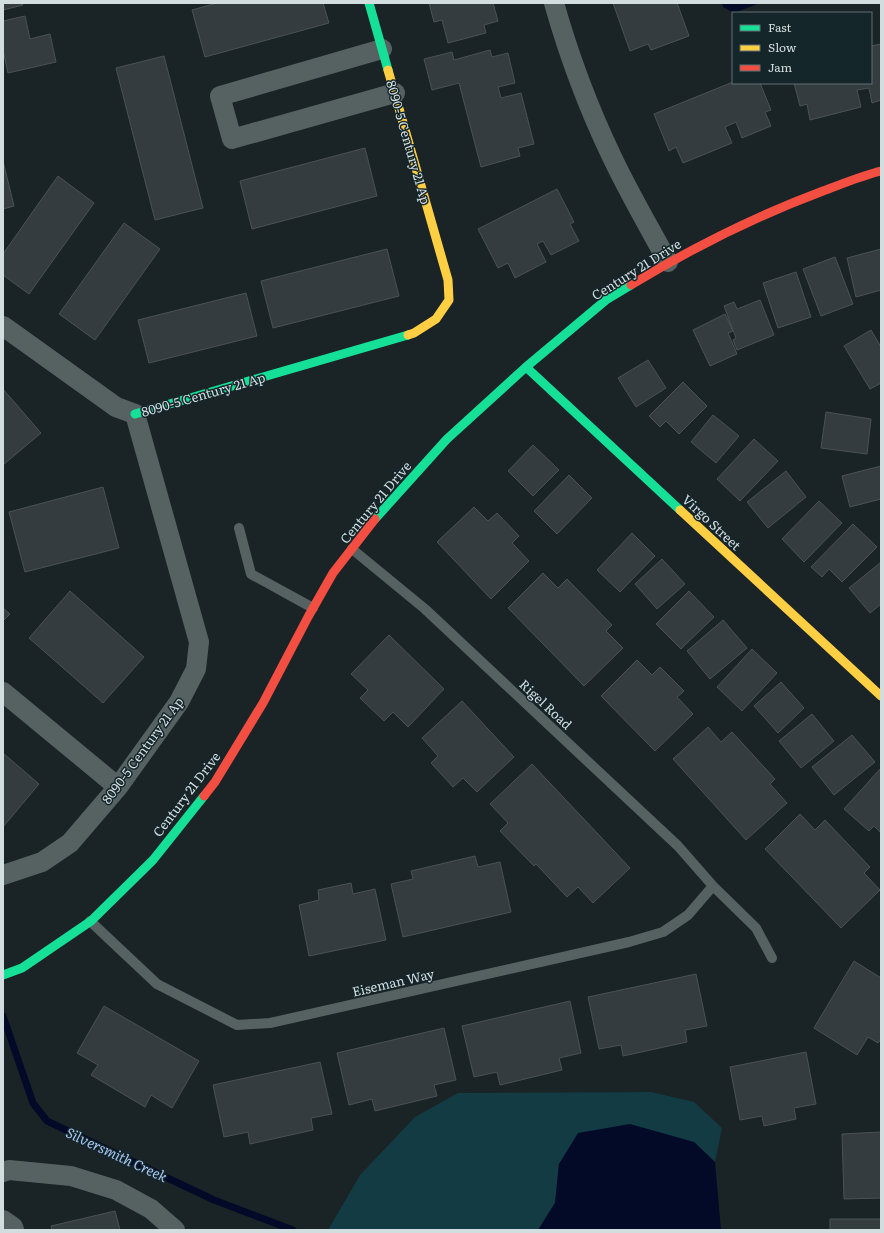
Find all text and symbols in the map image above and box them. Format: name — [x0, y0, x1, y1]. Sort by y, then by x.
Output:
legend — [732, 12, 872, 84]
text: Fast — [768, 18, 792, 36]
text: Slow — [768, 38, 797, 56]
text: Jam — [768, 58, 793, 76]
street label: 8090-5 Century 21 Ap — [382, 78, 436, 206]
street label: Century 21 Drive — [588, 234, 685, 304]
street label: 8090-5 Century 21 Ap — [139, 367, 267, 421]
street label: Century 21 Drive — [335, 457, 415, 547]
street label: Virgo Street — [678, 490, 746, 555]
street label: Rigel Road — [515, 675, 577, 733]
street label: 8090-5 Century 21 Ap — [97, 693, 187, 807]
street label: Century 21 Drive — [148, 747, 224, 841]
street label: Eiseman Way — [350, 963, 436, 1001]
water label: Silversmith Creek — [63, 1122, 171, 1186]

